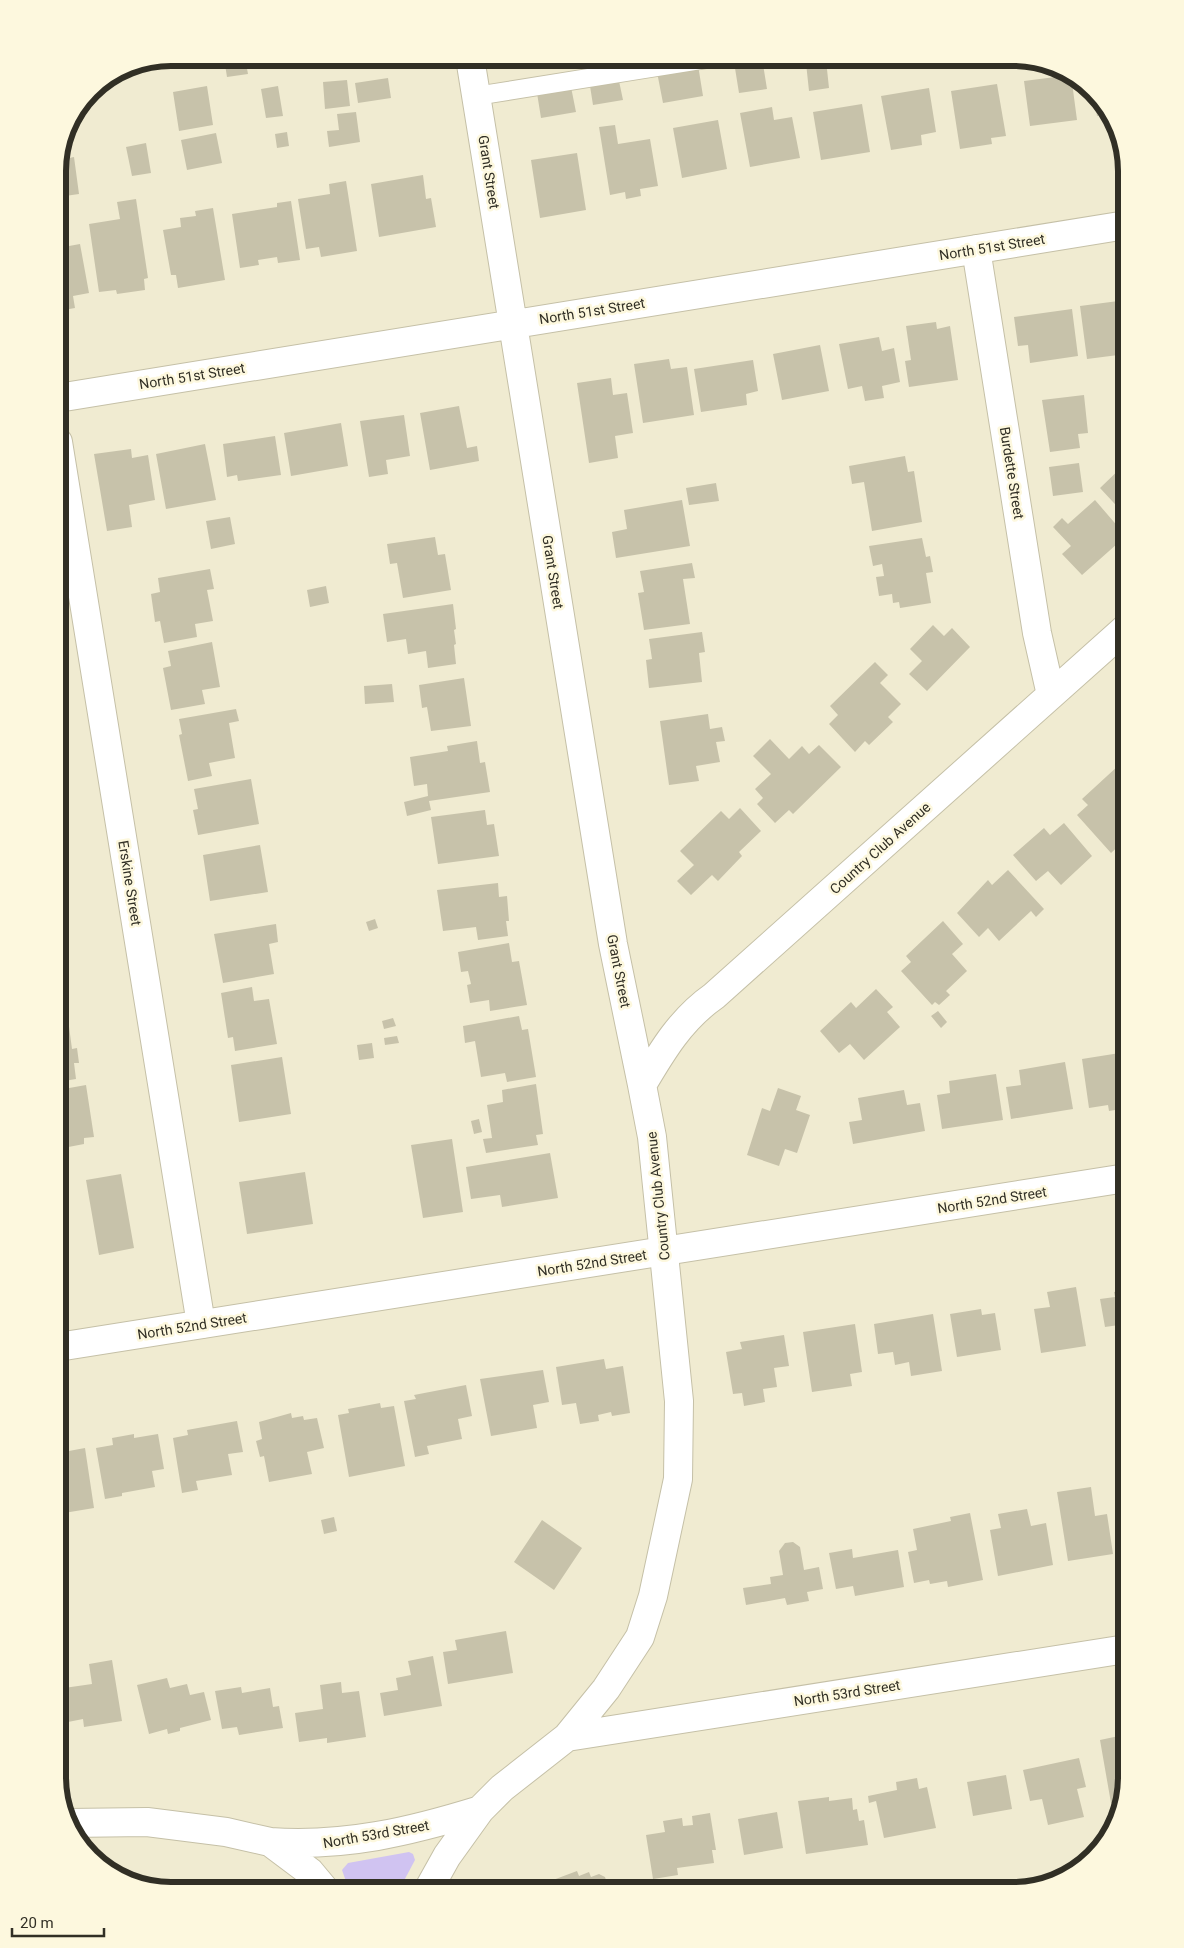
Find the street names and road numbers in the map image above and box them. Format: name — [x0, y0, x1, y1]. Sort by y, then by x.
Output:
street label: Grant Street — [475, 134, 503, 210]
street label: North 51st Street — [938, 231, 1046, 263]
street label: North 51st Street — [538, 295, 646, 327]
street label: North 51st Street — [138, 360, 246, 392]
street label: Burdette Street — [997, 426, 1027, 521]
street label: Grant Street — [539, 534, 567, 610]
street label: Country Club Avenue — [827, 799, 933, 897]
street label: Erskine Street — [115, 839, 145, 927]
street label: Grant Street — [604, 933, 634, 1009]
street label: Country Club Avenue — [643, 1131, 673, 1261]
street label: North 52nd Street — [936, 1183, 1048, 1217]
street label: North 52nd Street — [536, 1246, 648, 1280]
street label: North 52nd Street — [136, 1309, 248, 1343]
street label: North 53rd Street — [793, 1677, 902, 1709]
street label: North 53rd Street — [322, 1817, 431, 1851]

